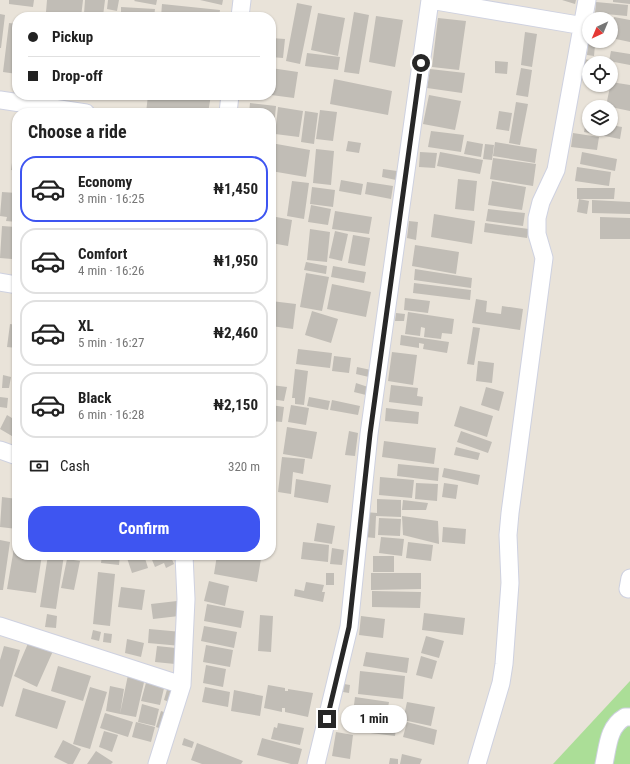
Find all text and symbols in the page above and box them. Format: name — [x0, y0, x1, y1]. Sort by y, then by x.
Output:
north arrow — [582, 12, 618, 48]
map controls — [582, 12, 618, 136]
text: Pickup — [52, 28, 93, 46]
route start — [412, 54, 430, 72]
button: locate — [582, 56, 618, 92]
text: Drop-off — [52, 67, 103, 85]
button: layers — [582, 100, 618, 136]
text: Choose a ride — [28, 121, 127, 142]
icon: car — [30, 171, 66, 207]
text: Economy — [78, 173, 132, 191]
text: ₦1,450 — [213, 180, 258, 198]
text: 3 min · 16:25 — [78, 191, 144, 206]
icon: car — [30, 243, 66, 279]
text: Comfort — [78, 245, 127, 263]
text: ₦1,950 — [213, 252, 258, 270]
text: 4 min · 16:26 — [78, 263, 144, 278]
icon: car — [30, 315, 66, 351]
text: XL — [78, 317, 94, 335]
text: ₦2,460 — [213, 324, 258, 342]
text: 5 min · 16:27 — [78, 335, 144, 350]
icon: car — [30, 387, 66, 423]
text: Black — [78, 389, 111, 407]
text: ₦2,150 — [213, 396, 258, 414]
text: 6 min · 16:28 — [78, 407, 144, 422]
icon: cash — [28, 455, 50, 477]
text: Cash — [60, 457, 90, 475]
text: 320 m — [228, 459, 260, 474]
button: Confirm — [28, 506, 260, 552]
callout: 1 min — [341, 705, 407, 733]
route end — [318, 710, 336, 728]
text: 1 min — [360, 711, 388, 726]

